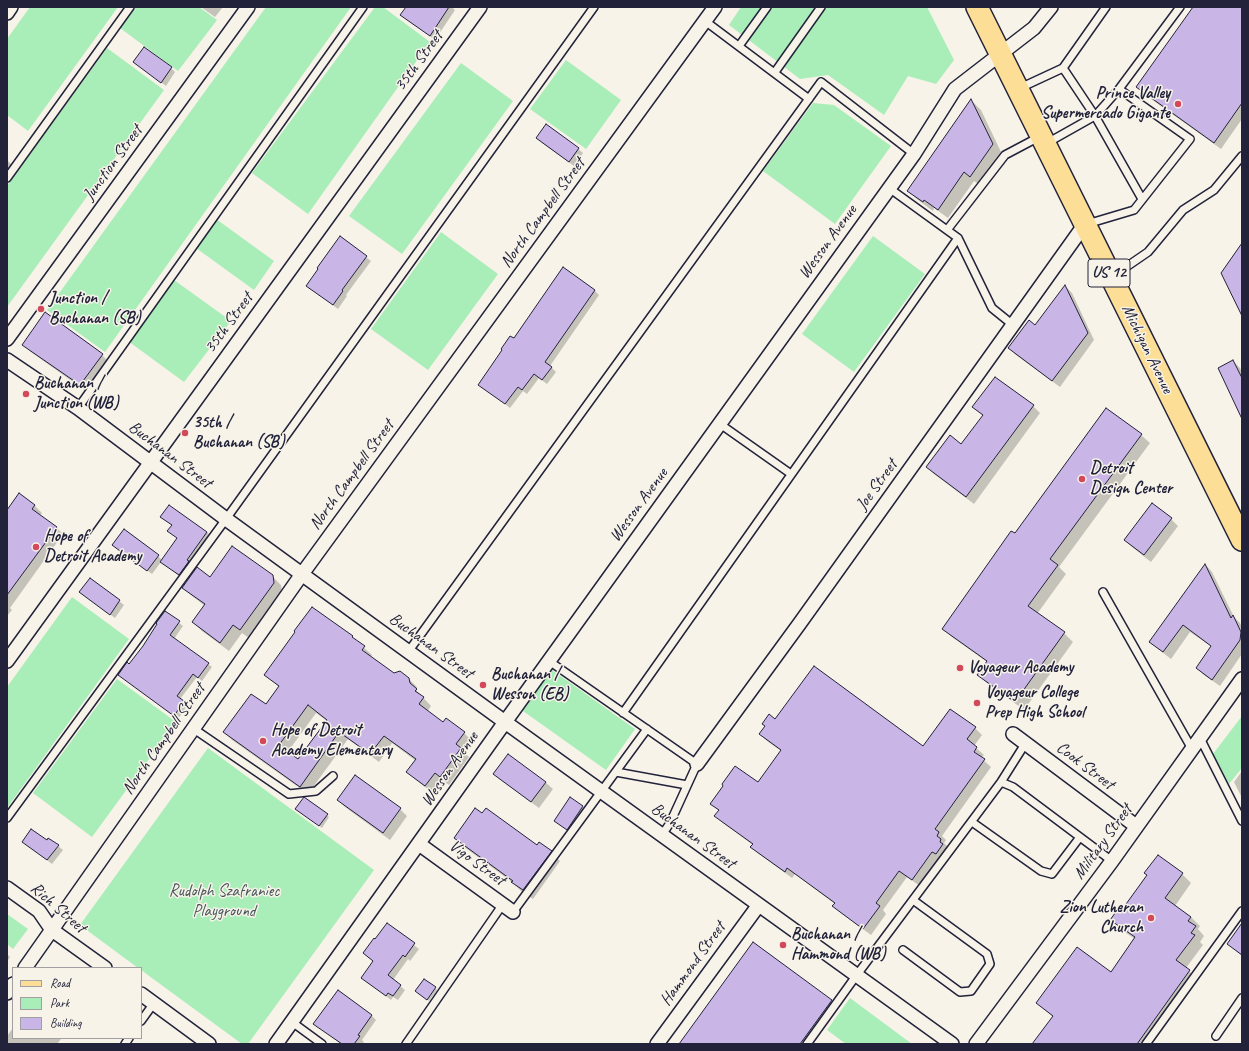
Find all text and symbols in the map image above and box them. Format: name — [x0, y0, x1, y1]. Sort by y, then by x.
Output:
street label: 35th Street — [390, 27, 448, 95]
place label: Prince Valley Supermercado Gigante — [1041, 84, 1170, 124]
marker: Prince Valley Supermercado Gigante — [1173, 99, 1183, 109]
street label: Junction Street — [79, 121, 147, 205]
street label: North Campbell Street — [496, 154, 590, 272]
street label: Wesson Avenue — [794, 201, 862, 283]
road number: US 12 — [1088, 259, 1130, 287]
place label: Junction / Buchanan (SB) — [49, 289, 141, 329]
street label: 35th Street — [200, 289, 258, 357]
street label: Michigan Avenue — [1117, 301, 1177, 397]
marker: Junction / Buchanan (SB) — [36, 304, 46, 314]
place label: Buchanan / Junction (WB) — [34, 374, 119, 414]
marker: Buchanan / Junction (WB) — [21, 389, 31, 399]
place label: 35th / Buchanan (SB) — [193, 413, 285, 453]
street label: North Campbell Street — [305, 416, 399, 534]
street label: Buchanan Street — [124, 417, 216, 493]
marker: 35th / Buchanan (SB) — [180, 428, 190, 438]
street label: Joe Street — [852, 456, 902, 514]
place label: Detroit Design Center — [1090, 459, 1172, 499]
street label: Wesson Avenue — [605, 464, 673, 546]
marker: Detroit Design Center — [1077, 474, 1087, 484]
place label: Hope of Detroit Academy — [44, 527, 141, 567]
marker: Hope of Detroit Academy — [31, 542, 41, 552]
street label: Buchanan Street — [385, 609, 477, 683]
place label: Voyageur Academy — [968, 658, 1073, 678]
marker: Voyageur Academy — [955, 663, 965, 673]
place label: Buchanan / Wesson (EB) — [491, 665, 568, 705]
street label: North Campbell Street — [118, 680, 210, 798]
marker: Buchanan / Wesson (EB) — [478, 680, 488, 690]
place label: Voyageur College Prep High School — [985, 683, 1084, 723]
marker: Voyageur College Prep High School — [972, 698, 982, 708]
place label: Hope of Detroit Academy Elementary — [271, 721, 392, 761]
street label: Wesson Avenue — [417, 728, 483, 810]
marker: Hope of Detroit Academy Elementary — [258, 736, 268, 746]
street label: Cook Street — [1052, 738, 1118, 794]
street label: Buchanan Street — [647, 799, 739, 873]
street label: Military Street — [1069, 801, 1137, 883]
street label: Vigo Street — [445, 836, 509, 890]
street label: Rich Street — [26, 878, 90, 938]
park label: Rudolph Szafraniec Playground — [169, 882, 279, 922]
place label: Zion Lutheran Church — [1060, 898, 1143, 938]
marker: Zion Lutheran Church — [1146, 913, 1156, 923]
street label: Hammond Street — [656, 918, 730, 1010]
place label: Buchanan / Hammond (WB) — [791, 925, 886, 965]
marker: Buchanan / Hammond (WB) — [778, 940, 788, 950]
legend — [12, 967, 142, 1039]
text: Road — [50, 975, 70, 991]
text: Park — [50, 995, 69, 1011]
text: Building — [50, 1015, 82, 1031]

